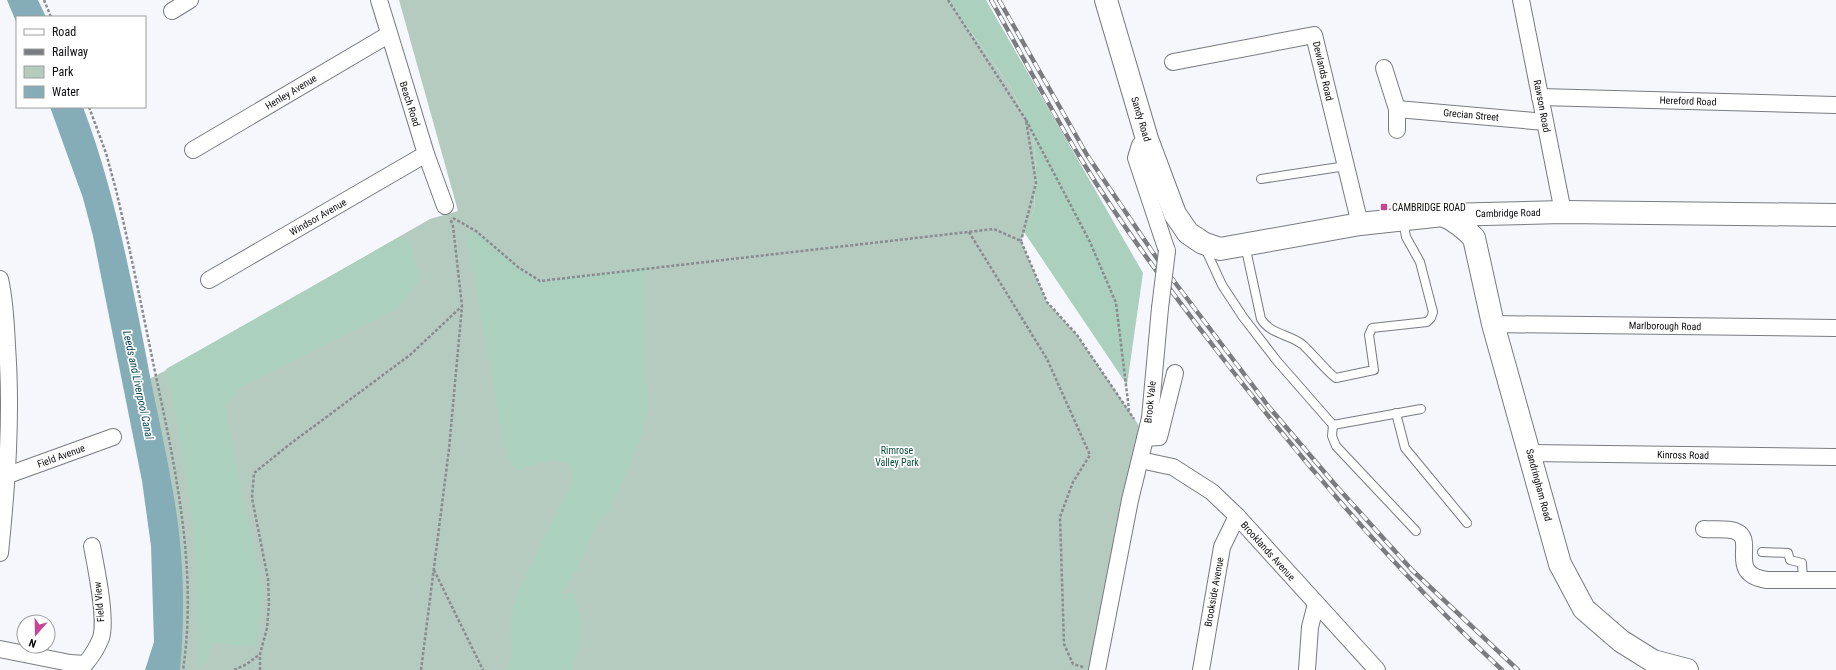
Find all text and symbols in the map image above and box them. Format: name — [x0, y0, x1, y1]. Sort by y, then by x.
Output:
legend — [16, 16, 146, 108]
text: Road — [52, 25, 76, 39]
street label: Dewlands Road — [1311, 40, 1335, 102]
text: Railway — [52, 45, 88, 59]
text: Park — [52, 65, 74, 79]
street label: Henley Avenue — [263, 72, 319, 112]
street label: Rawson Road — [1532, 79, 1552, 133]
street label: Beach Road — [398, 80, 422, 128]
text: Water — [52, 85, 80, 99]
street label: Sandy Road — [1129, 95, 1153, 143]
street label: Hereford Road — [1659, 95, 1717, 107]
street label: Grecian Street — [1443, 107, 1499, 123]
street label: Windsor Avenue — [288, 196, 348, 238]
marker: CAMBRIDGE ROAD — [1379, 202, 1389, 212]
place label: CAMBRIDGE ROAD — [1392, 202, 1466, 213]
street label: Cambridge Road — [1475, 207, 1541, 219]
street label: Marlborough Road — [1629, 320, 1701, 332]
water label: Leeds and Liverpool Canal — [120, 329, 156, 441]
street label: Brook Vale — [1142, 380, 1158, 424]
street label: Field Avenue — [36, 442, 87, 470]
park label: Rimrose Valley Park — [875, 445, 919, 468]
street label: Sandringham Road — [1524, 448, 1554, 522]
street label: Kinross Road — [1657, 449, 1709, 461]
street label: Brooklands Avenue — [1239, 519, 1298, 583]
street label: Brookside Avenue — [1202, 556, 1226, 628]
street label: Field View — [92, 581, 106, 623]
north arrow — [16, 614, 56, 654]
text: N — [27, 636, 38, 650]

